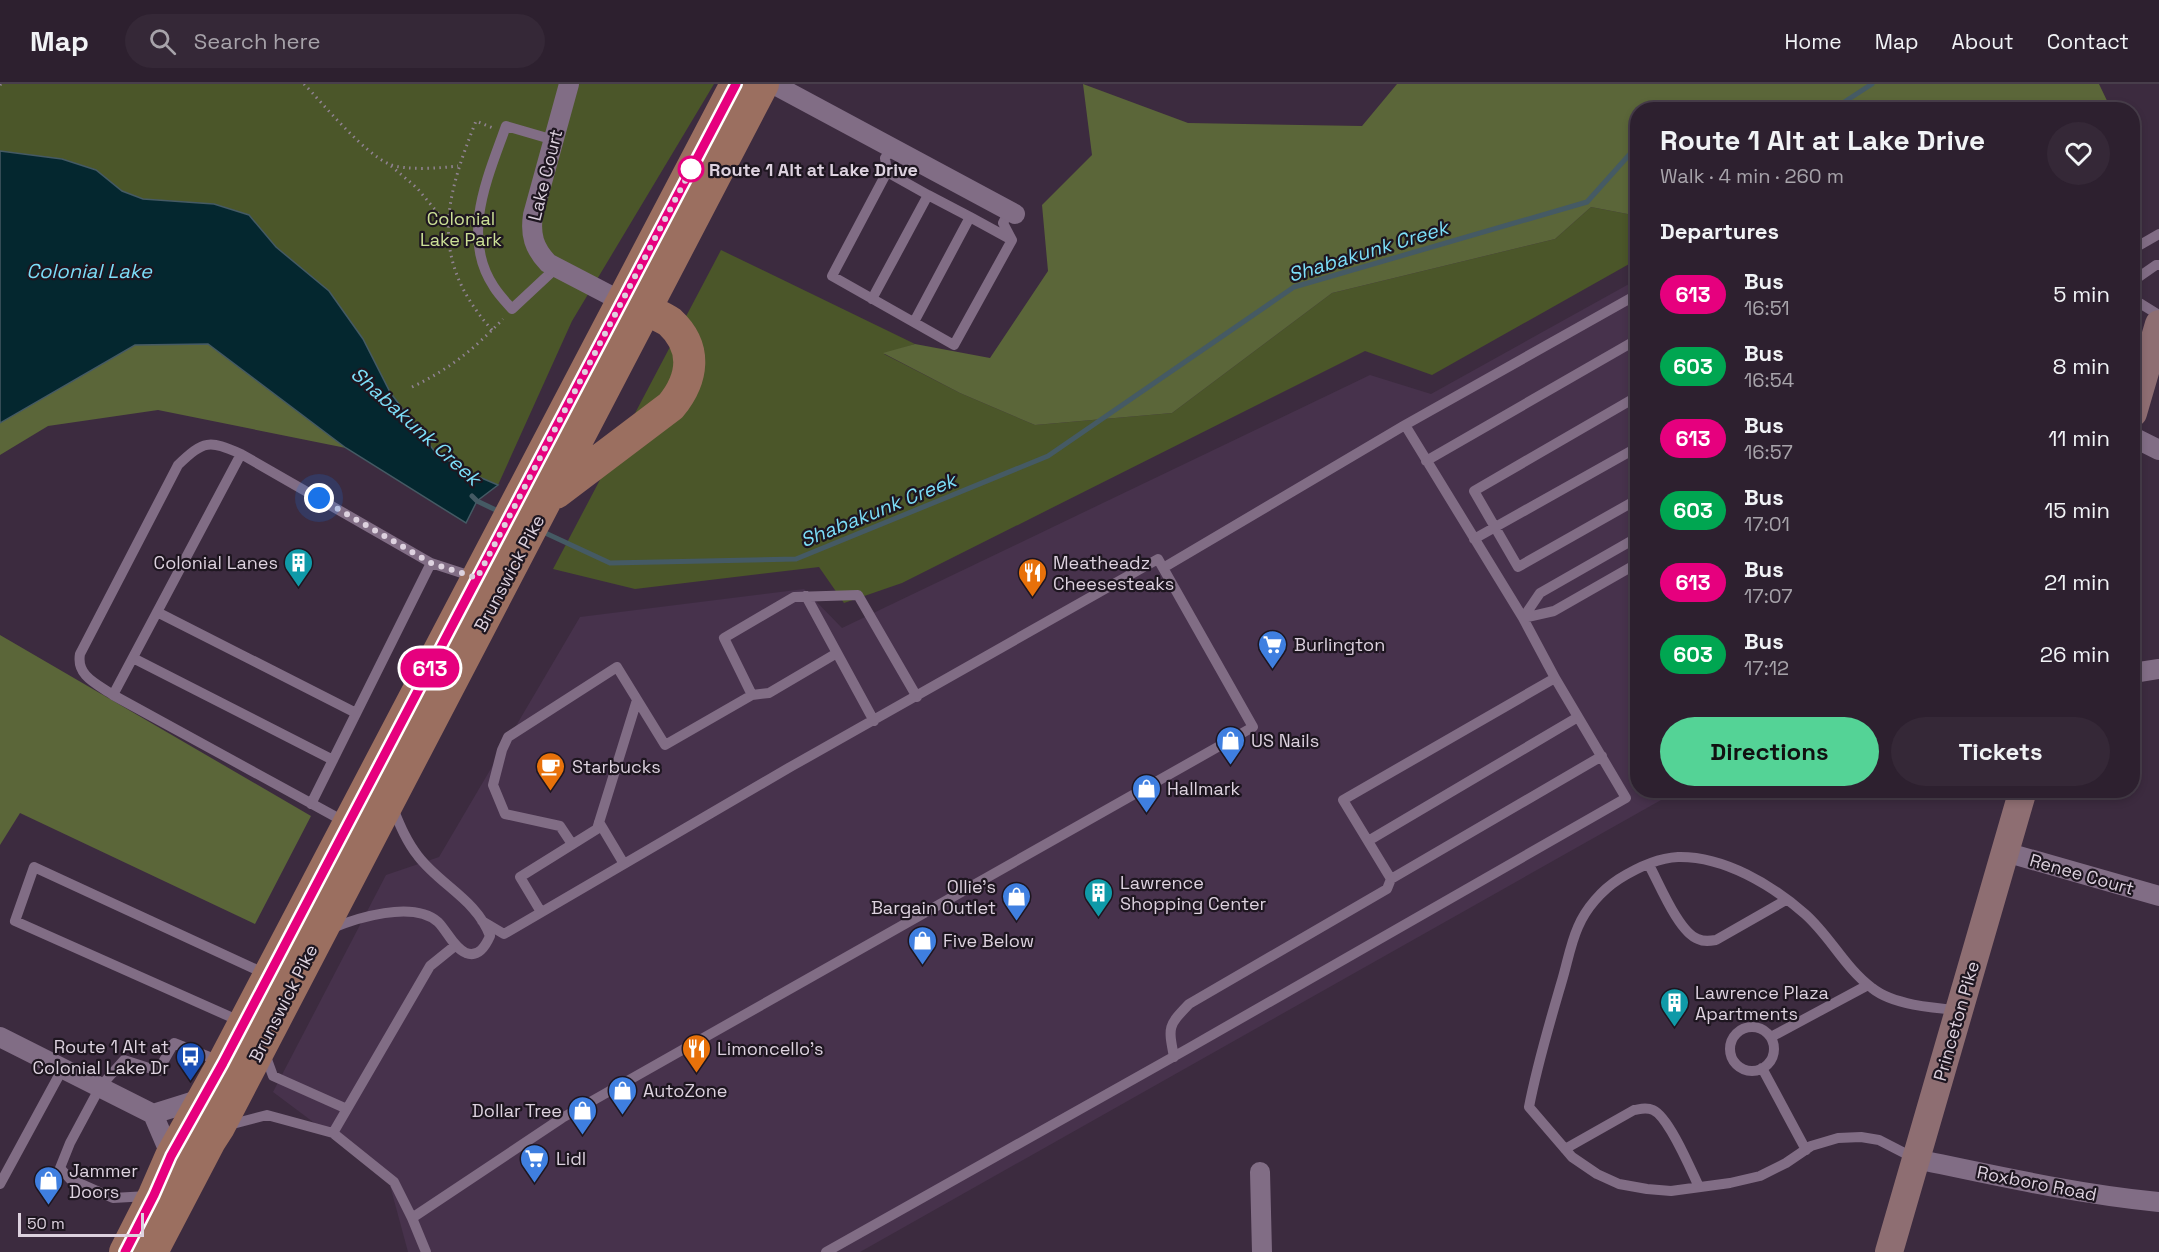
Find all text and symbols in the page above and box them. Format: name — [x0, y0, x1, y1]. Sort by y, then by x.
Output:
search box — [125, 14, 545, 68]
text: Map — [30, 23, 89, 59]
icon: search — [146, 25, 179, 58]
text: Search here — [194, 27, 321, 55]
text: Home — [1784, 28, 1842, 55]
text: Map — [1875, 28, 1919, 55]
text: About — [1952, 28, 2014, 55]
text: Contact — [2047, 28, 2129, 55]
text: Route 1 Alt at Lake Drive — [1660, 122, 1985, 158]
button: heart — [2047, 122, 2110, 185]
street label: Lake Court — [523, 127, 567, 223]
marker: Route 1 Alt at Lake Drive — [678, 156, 704, 182]
place label: Route 1 Alt at Lake Drive — [709, 158, 918, 181]
text: Walk · 4 min · 260 m — [1660, 163, 1844, 189]
park label: Colonial Lake Park — [420, 207, 502, 251]
water label: Shabakunk Creek — [1285, 214, 1453, 288]
text: Departures — [1660, 217, 1779, 245]
water label: Colonial Lake — [26, 258, 153, 284]
text: Bus — [1744, 267, 1784, 295]
text: 5 min — [2053, 280, 2110, 308]
text: 613 — [1675, 281, 1711, 308]
text: 16:51 — [1744, 295, 1790, 321]
text: Bus — [1744, 339, 1784, 367]
text: 8 min — [2053, 352, 2110, 380]
text: 603 — [1673, 353, 1713, 380]
water label: Shabakunk Creek — [346, 361, 488, 493]
text: 16:54 — [1744, 367, 1794, 393]
text: Bus — [1744, 411, 1784, 439]
text: 11 min — [2048, 424, 2110, 452]
text: 613 — [1675, 425, 1711, 452]
text: 16:57 — [1744, 439, 1793, 465]
water label: Shabakunk Creek — [796, 466, 962, 553]
your location — [304, 483, 334, 513]
text: Bus — [1744, 483, 1784, 511]
text: 15 min — [2044, 496, 2110, 524]
text: 603 — [1673, 497, 1713, 524]
street label: Brunswick Pike — [469, 511, 549, 635]
text: 17:01 — [1744, 511, 1790, 537]
building icon: Colonial Lanes — [283, 546, 315, 588]
place label: Colonial Lanes — [154, 551, 278, 574]
place label: Meatheadz Cheesesteaks — [1053, 551, 1174, 595]
text: Bus — [1744, 555, 1784, 583]
restaurant icon: Meatheadz Cheesesteaks — [1016, 556, 1048, 598]
text: 21 min — [2044, 568, 2110, 596]
text: 613 — [1675, 569, 1711, 596]
text: 17:07 — [1744, 583, 1792, 609]
text: Bus — [1744, 627, 1784, 655]
supermarket icon: Burlington — [1257, 628, 1289, 670]
place label: Burlington — [1294, 633, 1385, 656]
text: 26 min — [2040, 640, 2110, 668]
text: 603 — [1673, 641, 1713, 668]
line badge: 613 — [396, 648, 464, 688]
text: 613 — [412, 655, 448, 682]
text: 17:12 — [1744, 655, 1789, 681]
button: Directions — [1660, 717, 1879, 786]
button: Tickets — [1891, 717, 2110, 786]
shop icon: US Nails — [1214, 724, 1246, 766]
place label: US Nails — [1251, 729, 1319, 752]
cafe icon: Starbucks — [535, 750, 567, 792]
place label: Starbucks — [572, 755, 661, 778]
shop icon: Hallmark — [1130, 772, 1162, 814]
place label: Hallmark — [1167, 777, 1241, 800]
street label: Renee Court — [2027, 848, 2137, 900]
place label: Lawrence Shopping Center — [1120, 871, 1267, 915]
place label: Ollie's Bargain Outlet — [871, 875, 996, 919]
building icon: Lawrence Shopping Center — [1083, 876, 1115, 918]
shop icon: Ollie's Bargain Outlet — [1001, 880, 1033, 922]
shop icon: Five Below — [906, 924, 938, 966]
place label: Five Below — [943, 929, 1034, 952]
street label: Brunswick Pike — [243, 940, 323, 1066]
street label: Princeton Pike — [1928, 958, 1984, 1084]
place label: Lawrence Plaza Apartments — [1695, 981, 1829, 1025]
building icon: Lawrence Plaza Apartments — [1658, 986, 1690, 1028]
restaurant icon: Limoncello's — [680, 1032, 712, 1074]
place label: Route 1 Alt at Colonial Lake Dr — [33, 1035, 169, 1079]
place label: Limoncello's — [717, 1037, 824, 1060]
bus stop icon: Route 1 Alt at Colonial Lake Dr — [174, 1040, 206, 1082]
shop icon: AutoZone — [606, 1074, 638, 1116]
place label: AutoZone — [643, 1079, 727, 1102]
shop icon: Dollar Tree — [567, 1094, 599, 1136]
place label: Dollar Tree — [472, 1099, 562, 1122]
supermarket icon: Lidl — [519, 1142, 551, 1184]
place label: Lidl — [556, 1147, 586, 1170]
place label: Jammer Doors — [69, 1159, 138, 1203]
street label: Roxboro Road — [1975, 1160, 2099, 1206]
shop icon: Jammer Doors — [32, 1164, 64, 1206]
scale bar — [18, 1210, 144, 1238]
text: 50 m — [27, 1213, 65, 1234]

